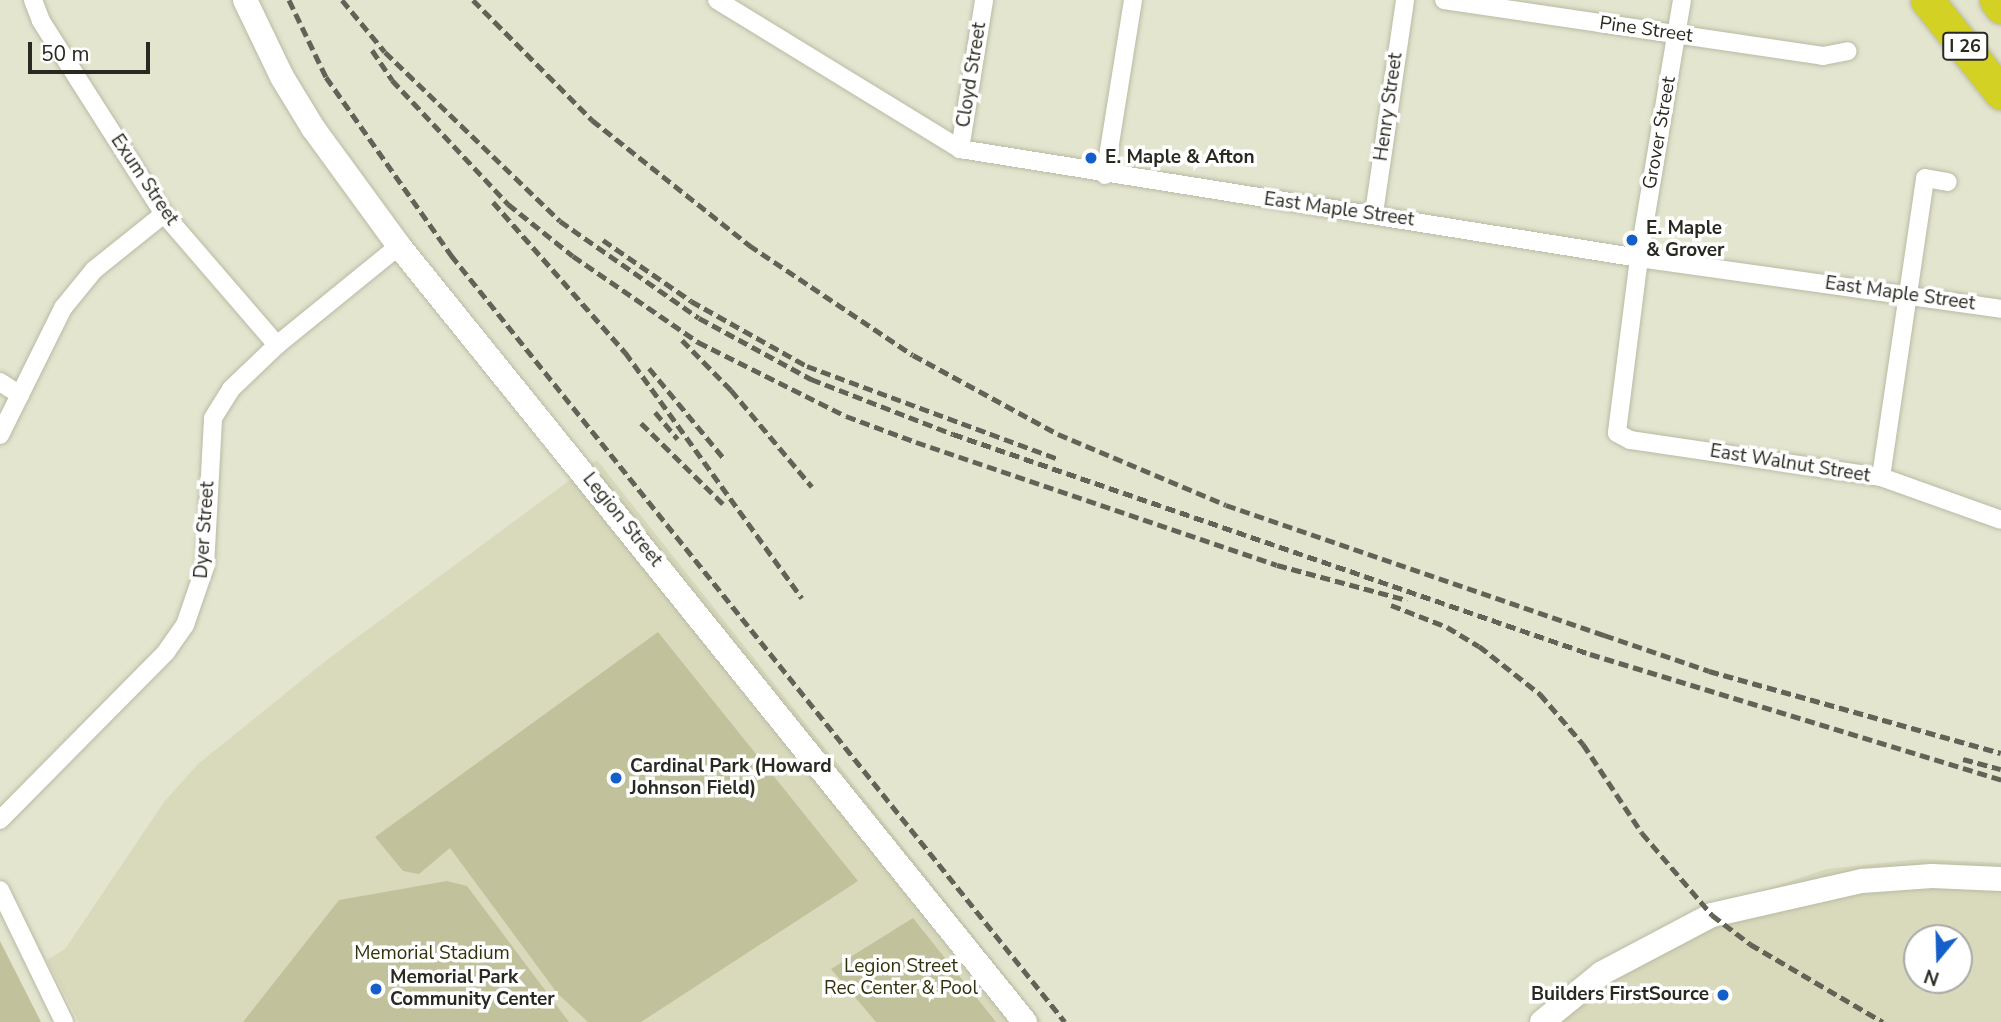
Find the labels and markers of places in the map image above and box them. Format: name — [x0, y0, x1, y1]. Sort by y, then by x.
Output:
place label: E. Maple & Afton — [1105, 147, 1255, 169]
marker: E. Maple & Afton — [1083, 150, 1099, 166]
place label: E. Maple & Grover — [1646, 218, 1725, 262]
marker: E. Maple & Grover — [1624, 232, 1640, 248]
place label: Cardinal Park (Howard Johnson Field) — [630, 756, 832, 800]
marker: Cardinal Park (Howard Johnson Field) — [608, 770, 624, 786]
place label: Memorial Park Community Center — [390, 967, 555, 1011]
marker: Memorial Park Community Center — [368, 981, 384, 997]
place label: Builders FirstSource — [1531, 984, 1709, 1006]
marker: Builders FirstSource — [1715, 987, 1731, 1003]

